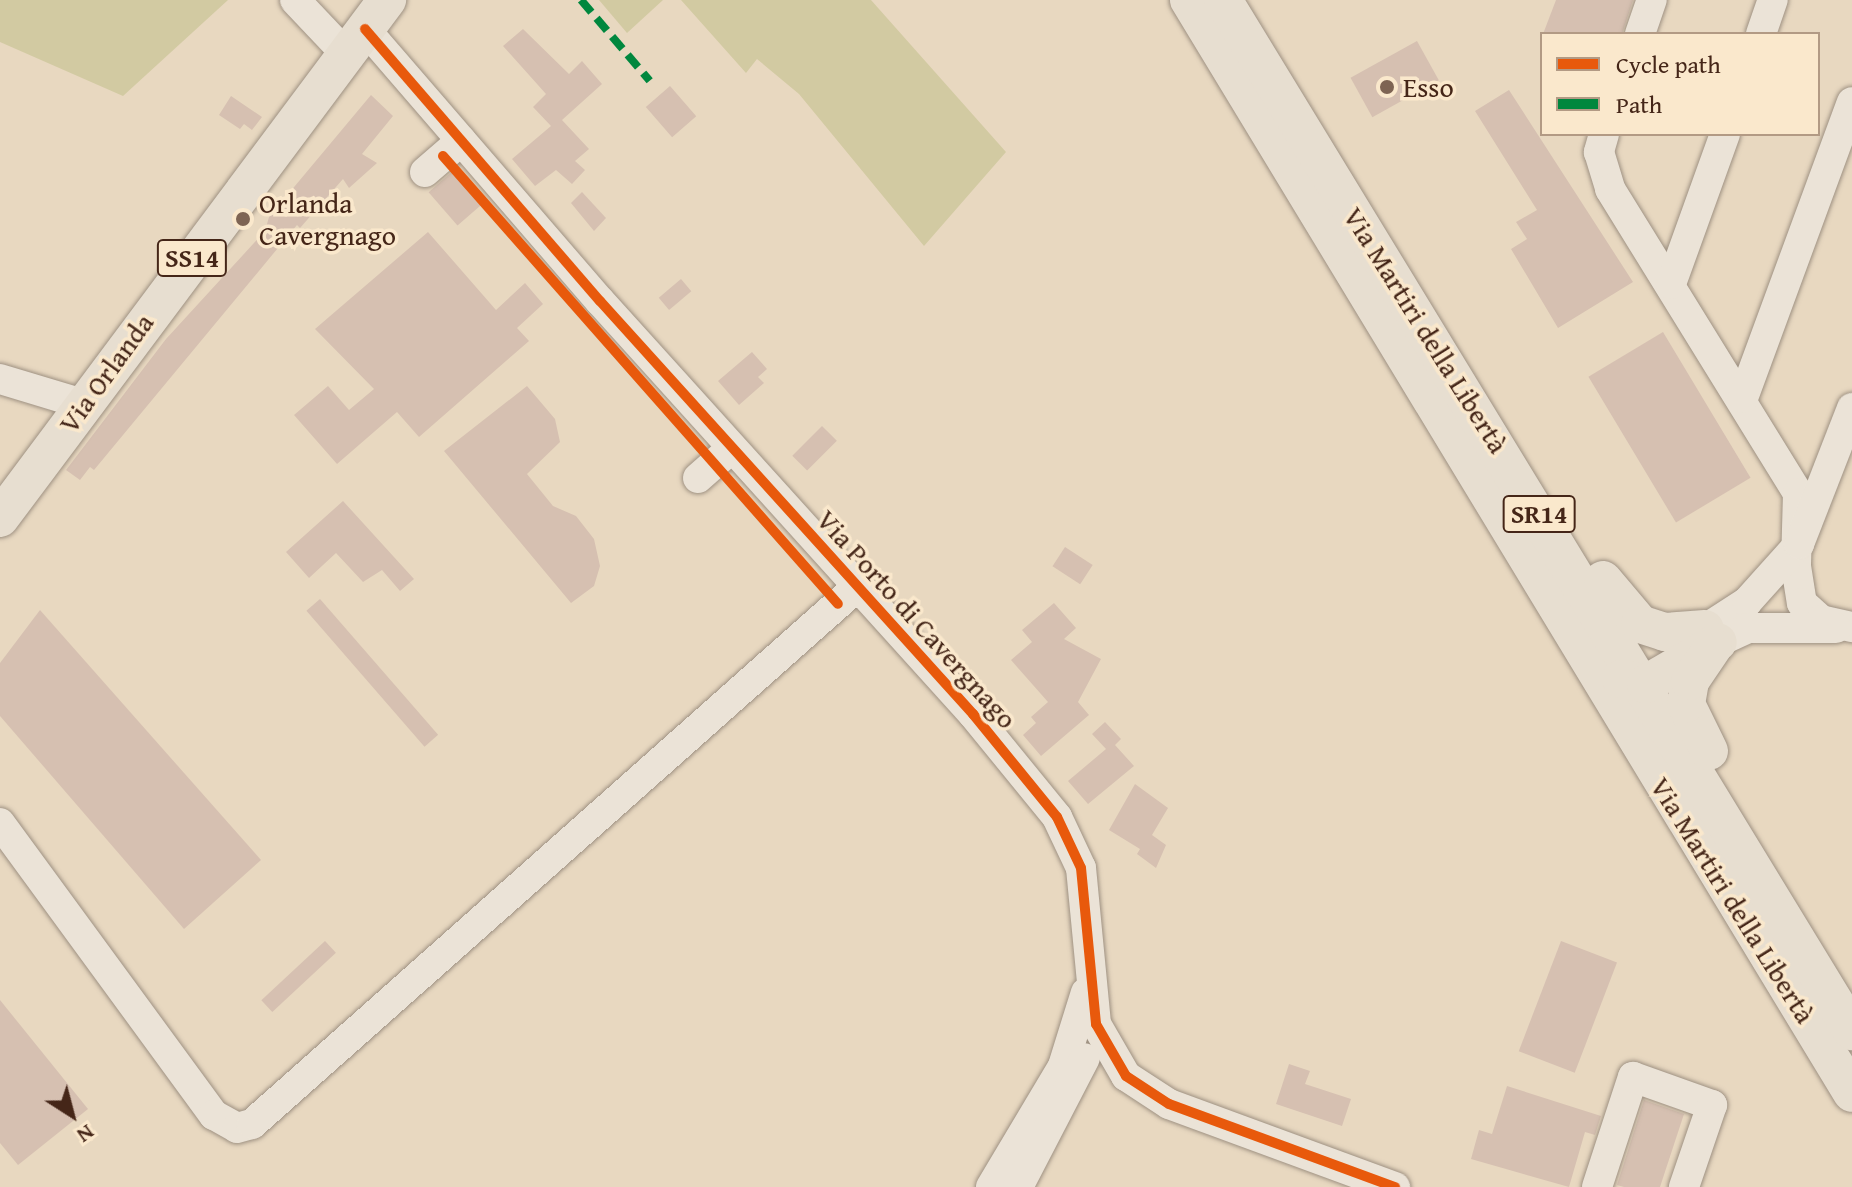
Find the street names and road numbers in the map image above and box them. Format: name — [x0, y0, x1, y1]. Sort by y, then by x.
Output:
street label: Via Martiri della Libertà — [1337, 201, 1515, 459]
road number: SS14 — [156, 236, 228, 280]
street label: Via Orlanda — [52, 307, 160, 439]
road number: SR14 — [1501, 492, 1577, 536]
street label: Via Porto di Cavergnago — [810, 503, 1024, 735]
street label: Via Martiri della Libertà — [1644, 771, 1822, 1029]

